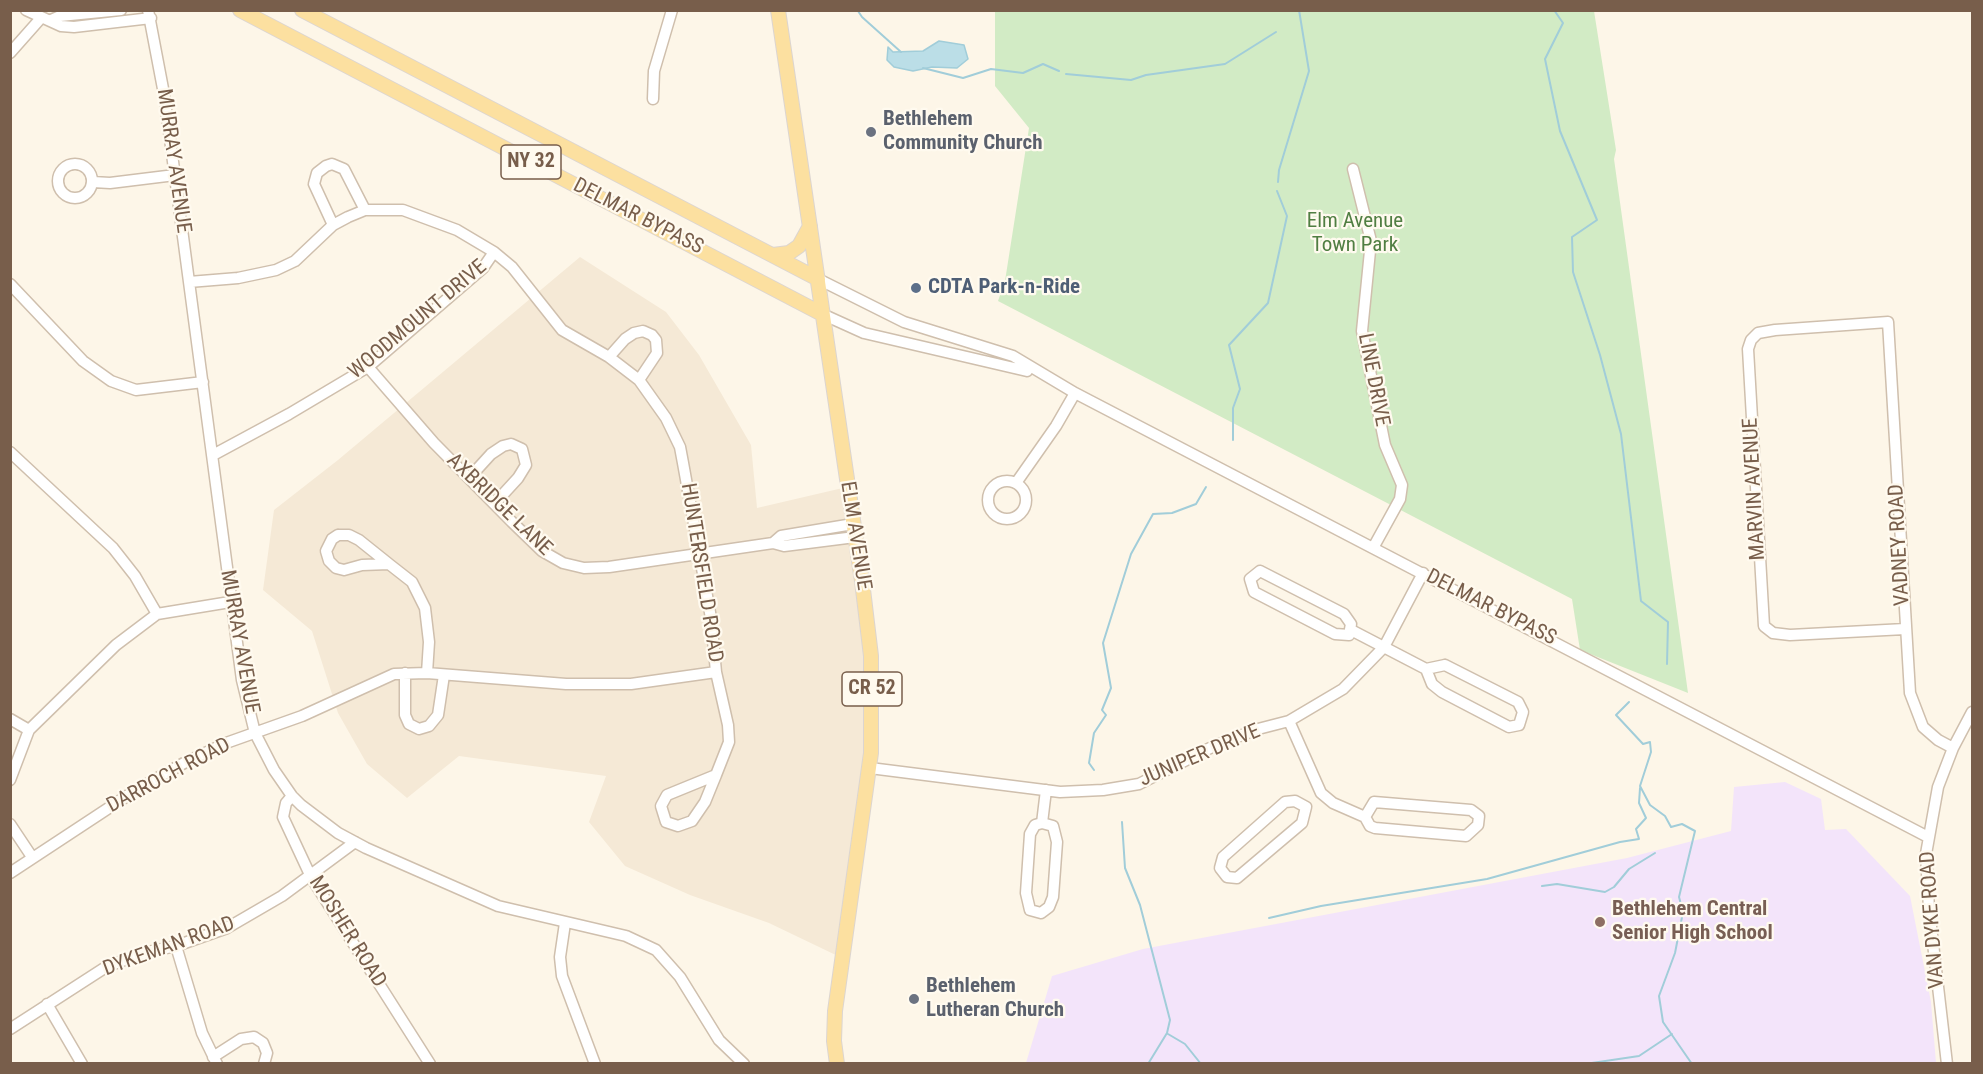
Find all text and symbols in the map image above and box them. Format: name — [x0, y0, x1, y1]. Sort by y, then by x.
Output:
street label: MURRAY AVENUE — [150, 87, 196, 235]
place label: Bethlehem Community Church — [883, 107, 1043, 157]
marker: Bethlehem Community Church — [864, 125, 878, 139]
road number: NY 32 — [501, 145, 561, 179]
street label: DELMAR BYPASS — [569, 173, 707, 261]
park label: Elm Avenue Town Park — [1307, 209, 1403, 259]
street label: WOODMOUNT DRIVE — [344, 255, 492, 385]
place label: CDTA Park-n-Ride — [928, 275, 1080, 301]
marker: CDTA Park-n-Ride — [909, 281, 923, 295]
street label: LINE DRIVE — [1352, 331, 1394, 429]
street label: MARVIN AVENUE — [1739, 417, 1771, 561]
street label: AXBRIDGE LANE — [441, 448, 557, 562]
street label: ELM AVENUE — [834, 480, 876, 592]
street label: HUNTERSFIELD ROAD — [674, 482, 728, 664]
street label: VADNEY ROAD — [1884, 483, 1916, 607]
street label: DELMAR BYPASS — [1422, 564, 1560, 652]
street label: MURRAY AVENUE — [214, 568, 264, 716]
road number: CR 52 — [842, 672, 902, 706]
street label: JUNIPER DRIVE — [1136, 719, 1264, 793]
street label: DARROCH ROAD — [103, 733, 235, 819]
street label: VAN DYKE ROAD — [1916, 850, 1950, 990]
street label: MOSHER ROAD — [303, 872, 391, 992]
place label: Bethlehem Central Senior High School — [1612, 897, 1773, 947]
street label: DYKEMAN ROAD — [100, 912, 238, 982]
marker: Bethlehem Central Senior High School — [1593, 915, 1607, 929]
place label: Bethlehem Lutheran Church — [926, 974, 1064, 1024]
marker: Bethlehem Lutheran Church — [907, 992, 921, 1006]

